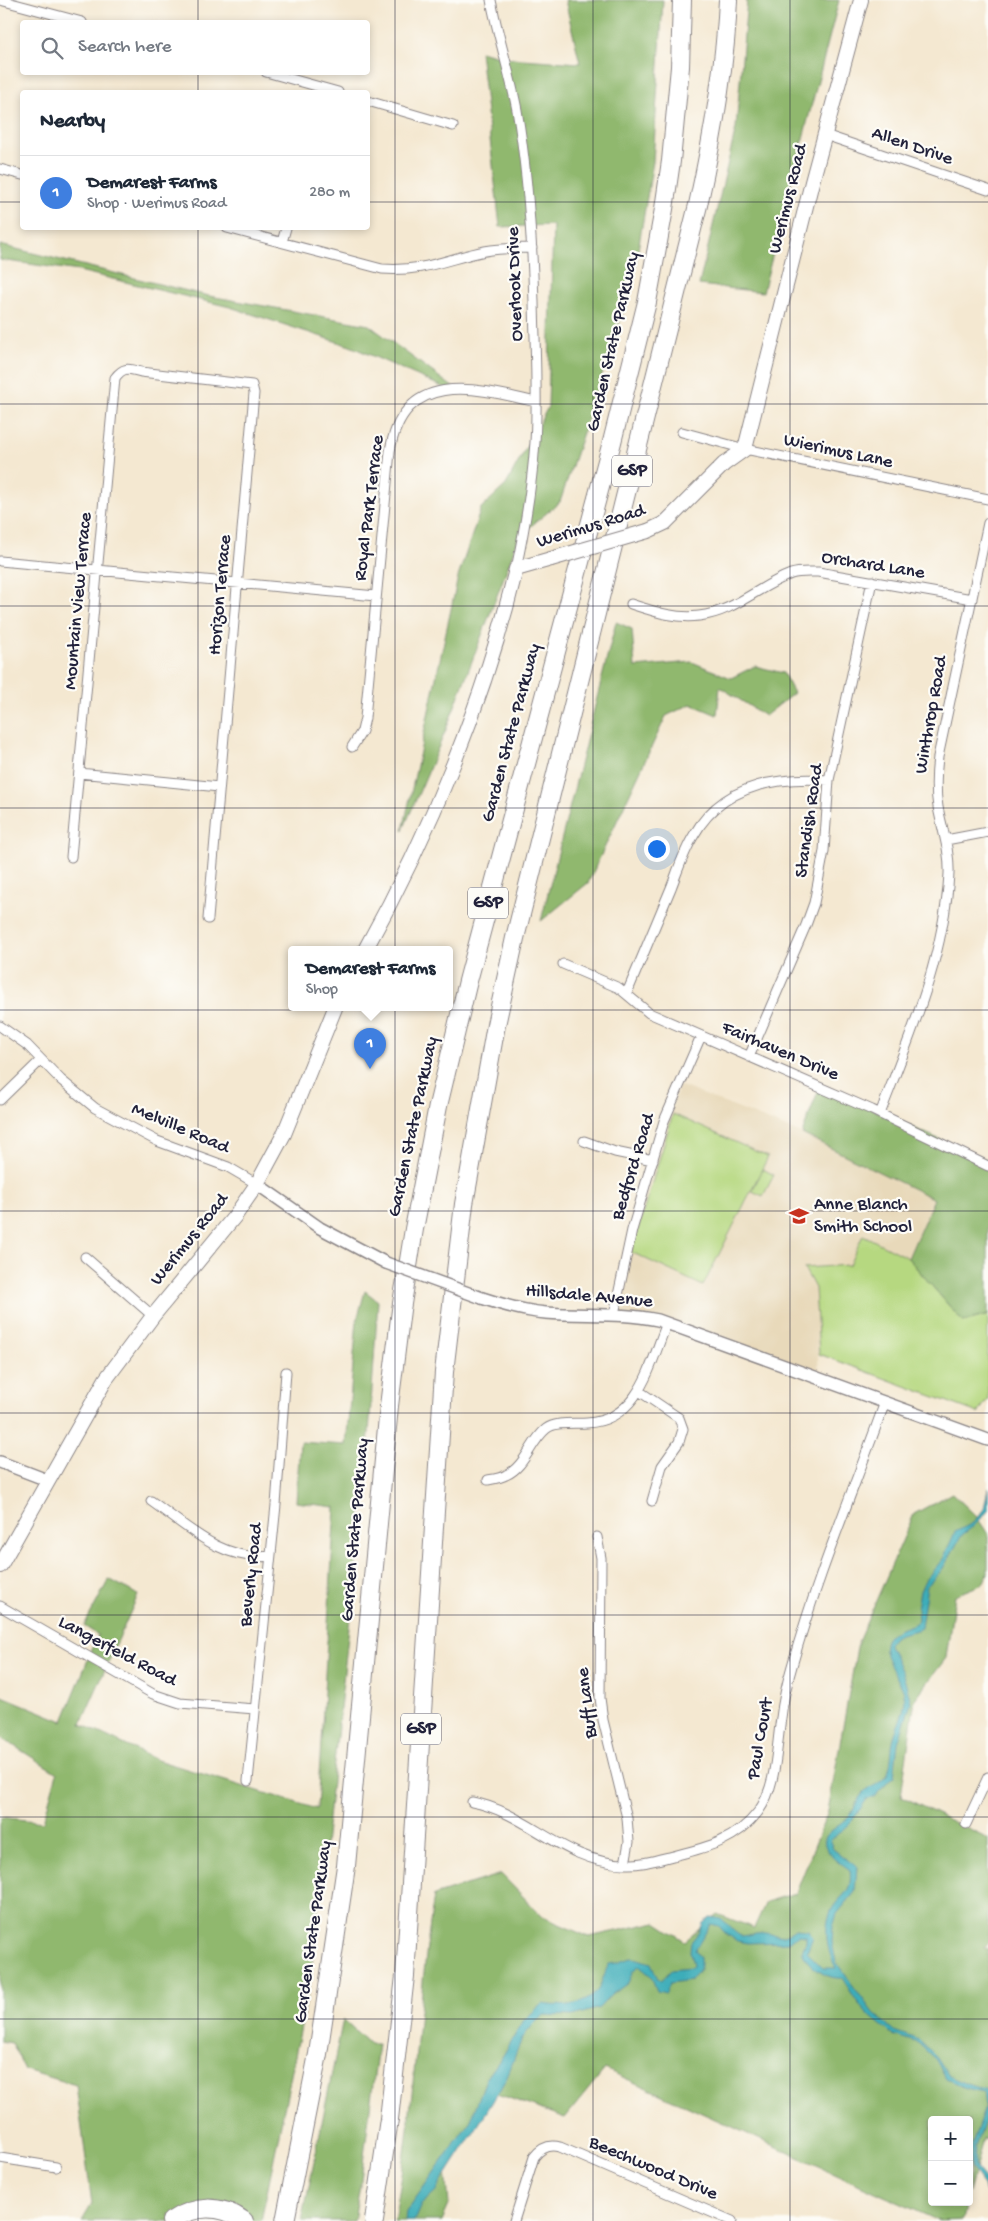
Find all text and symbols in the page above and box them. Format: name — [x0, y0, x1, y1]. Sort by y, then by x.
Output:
search box — [20, 20, 370, 75]
icon: search — [38, 34, 66, 62]
text: Search here — [78, 36, 172, 59]
text: Nearby — [40, 110, 105, 135]
street label: Allen Drive — [868, 122, 956, 172]
street label: Werimus Road — [764, 140, 814, 256]
text: Demarest Farms — [87, 172, 217, 195]
text: 1 — [53, 184, 59, 203]
text: 280 m — [309, 184, 350, 203]
text: Shop · Werimus Road — [87, 195, 226, 214]
street label: Overlook Drive — [502, 226, 529, 342]
street label: Garden State Parkway — [582, 249, 646, 434]
street label: Wierimus Lane — [781, 429, 895, 475]
street label: Royal Park Terrace — [350, 434, 390, 582]
road number: GSP — [612, 456, 652, 486]
street label: Werimus Road — [534, 499, 650, 554]
street label: Mountain View Terrace — [60, 511, 98, 691]
street label: Horizon Terrace — [204, 534, 238, 656]
street label: Orchard Lane — [820, 547, 926, 586]
street label: Garden State Parkway — [477, 641, 547, 825]
street label: Winthrop Road — [910, 652, 954, 776]
street label: Standish Road — [791, 761, 830, 879]
your location — [644, 836, 670, 862]
road number: GSP — [468, 888, 508, 918]
popup — [288, 946, 453, 1011]
text: Demarest Farms — [306, 958, 435, 981]
text: Shop — [306, 981, 338, 1000]
street label: Fairhaven Drive — [717, 1017, 842, 1087]
pin: 1 — [354, 1028, 386, 1069]
street label: Garden State Parkway — [384, 1034, 444, 1219]
street label: Melville Road — [128, 1098, 234, 1161]
street label: Bedford Road — [607, 1109, 662, 1224]
street label: Werimus Road — [146, 1188, 235, 1291]
place label: Anne Blanch Smith School — [814, 1194, 912, 1239]
school or university icon: Anne Blanch Smith School — [788, 1205, 810, 1227]
street label: Hillsdale Avenue — [524, 1280, 654, 1314]
street label: Garden State Parkway — [337, 1437, 376, 1623]
street label: Beverly Road — [235, 1520, 269, 1629]
street label: Langerfeld Road — [54, 1611, 182, 1694]
street label: Buff Lane — [572, 1666, 604, 1741]
street label: Paul Court — [742, 1694, 780, 1782]
road number: GSP — [401, 1714, 441, 1745]
street label: Garden State Parkway — [290, 1839, 338, 2025]
map controls — [928, 2116, 973, 2206]
button: + — [928, 2116, 973, 2161]
street label: Beechwood Drive — [584, 2131, 721, 2207]
button: − — [928, 2161, 973, 2206]

